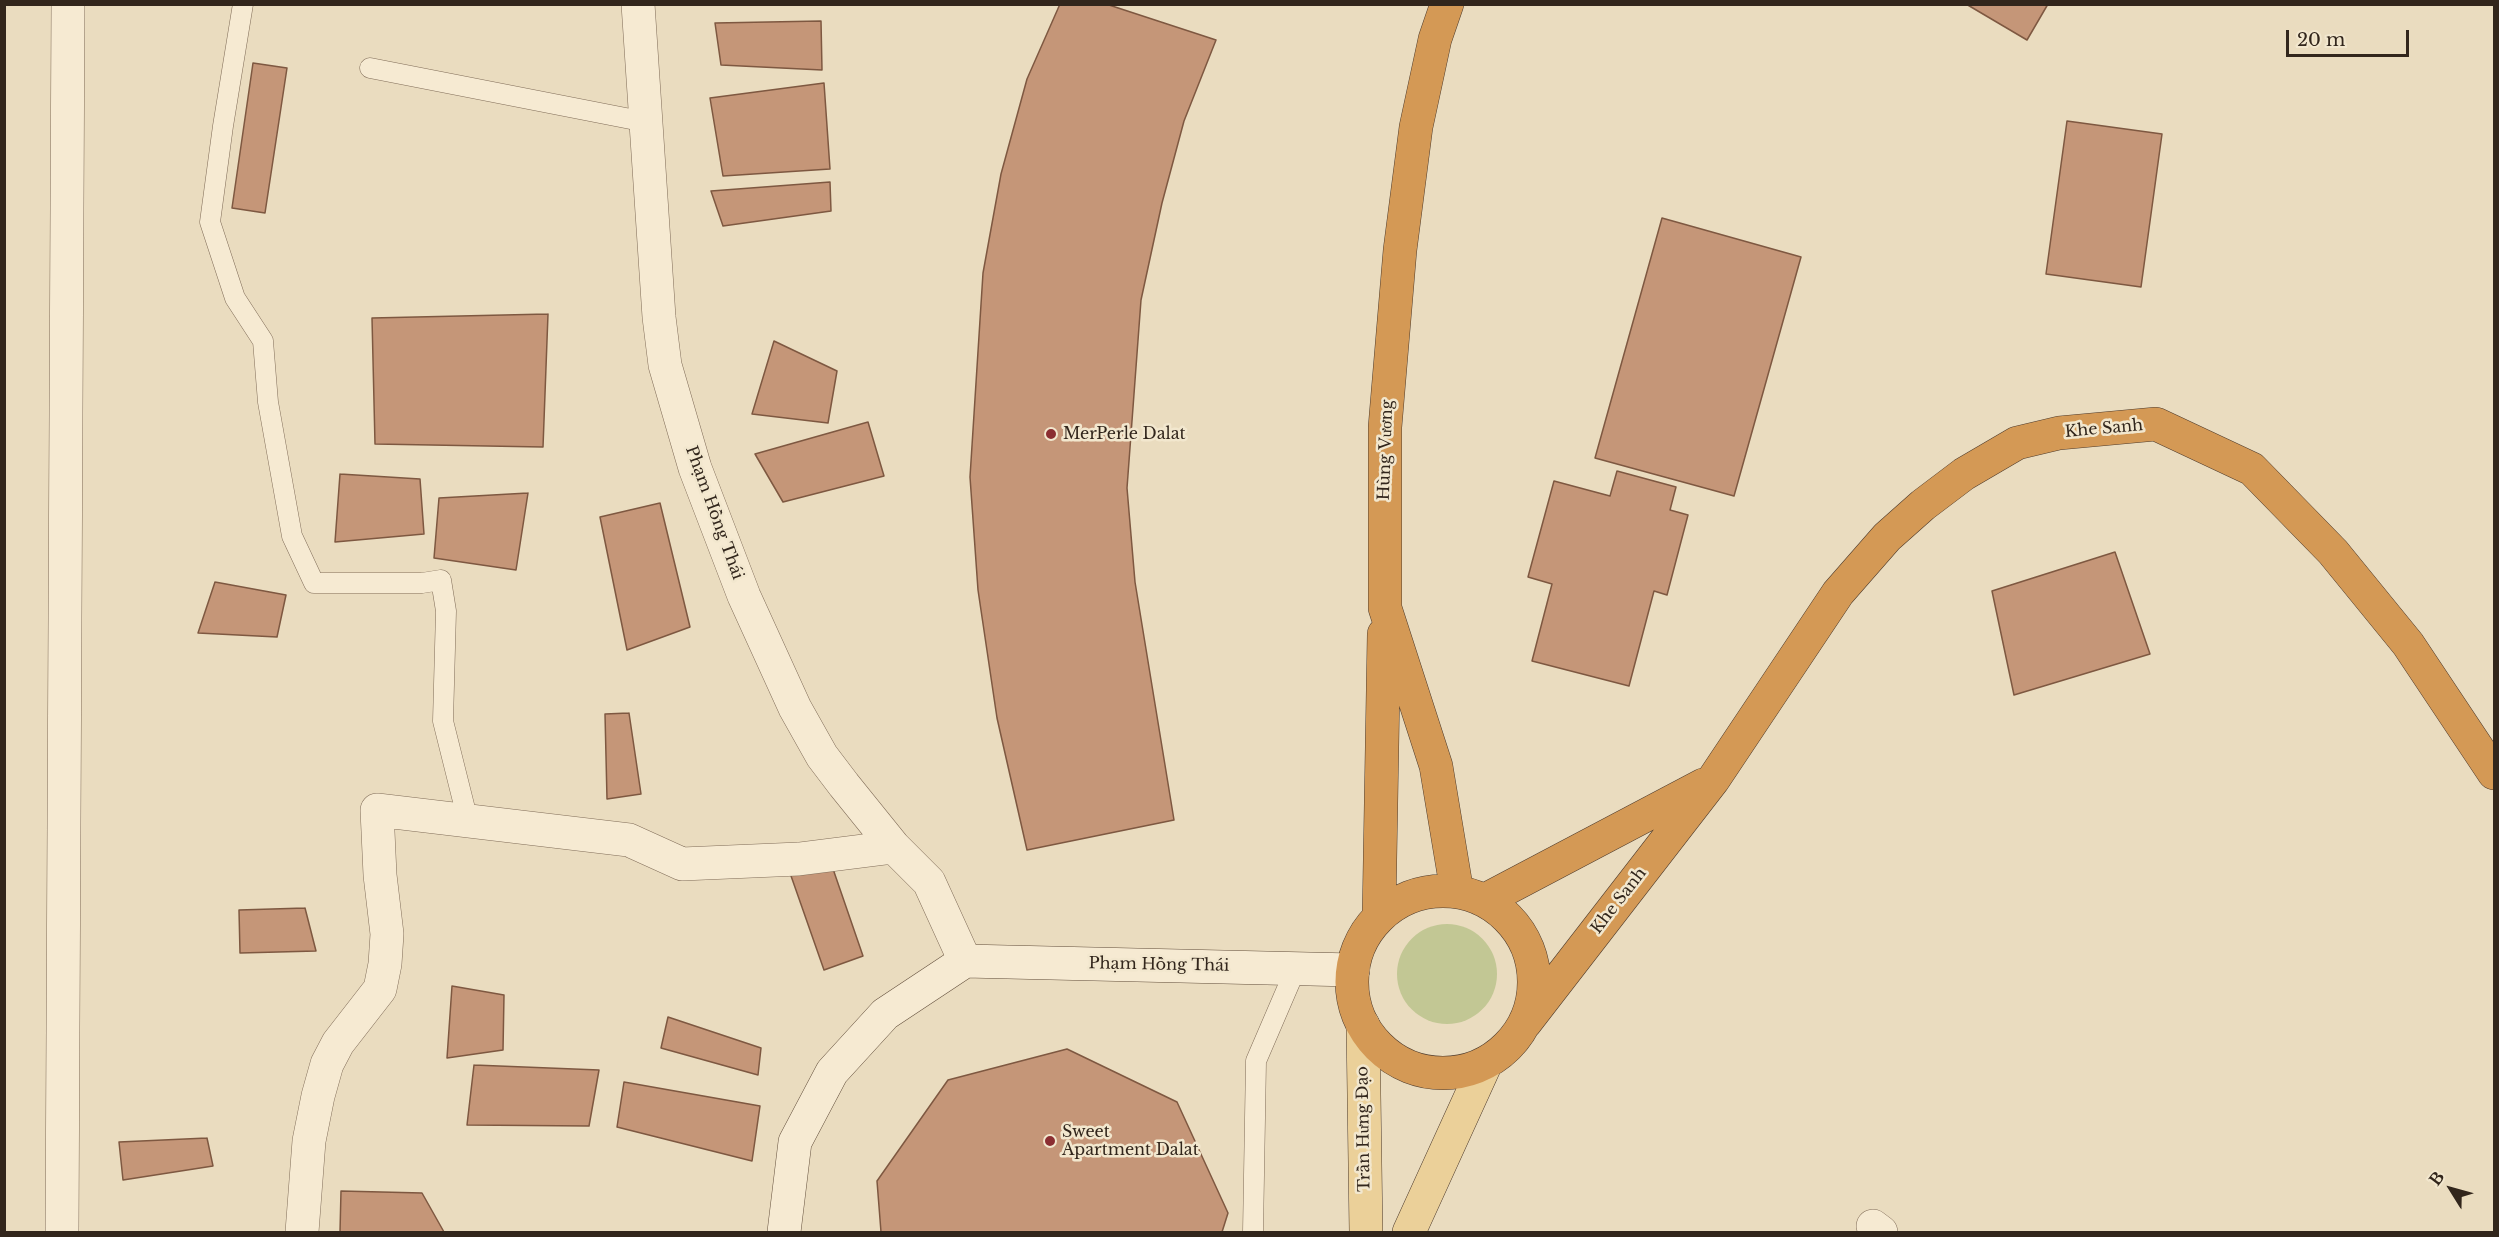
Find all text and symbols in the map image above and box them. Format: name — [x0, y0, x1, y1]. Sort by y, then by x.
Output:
scale bar — [2289, 18, 2412, 56]
text: 20 m — [2297, 29, 2345, 51]
street label: Hùng Vương — [1375, 399, 1397, 501]
street label: Khe Sanh — [2064, 416, 2144, 442]
place label: MerPerle Dalat — [1063, 424, 1186, 444]
marker: MerPerle Dalat — [1044, 427, 1058, 441]
street label: Phạm Hồng Thái — [681, 444, 747, 582]
street label: Khe Sanh — [1587, 864, 1651, 938]
street label: Phạm Hồng Thái — [1088, 954, 1230, 976]
street label: Trần Hưng Đạo — [1353, 1066, 1375, 1192]
place label: Sweet Apartment Dalat — [1062, 1122, 1199, 1160]
marker: Sweet Apartment Dalat — [1043, 1134, 1057, 1148]
north arrow — [2421, 1159, 2481, 1219]
text: B — [2425, 1167, 2448, 1189]

